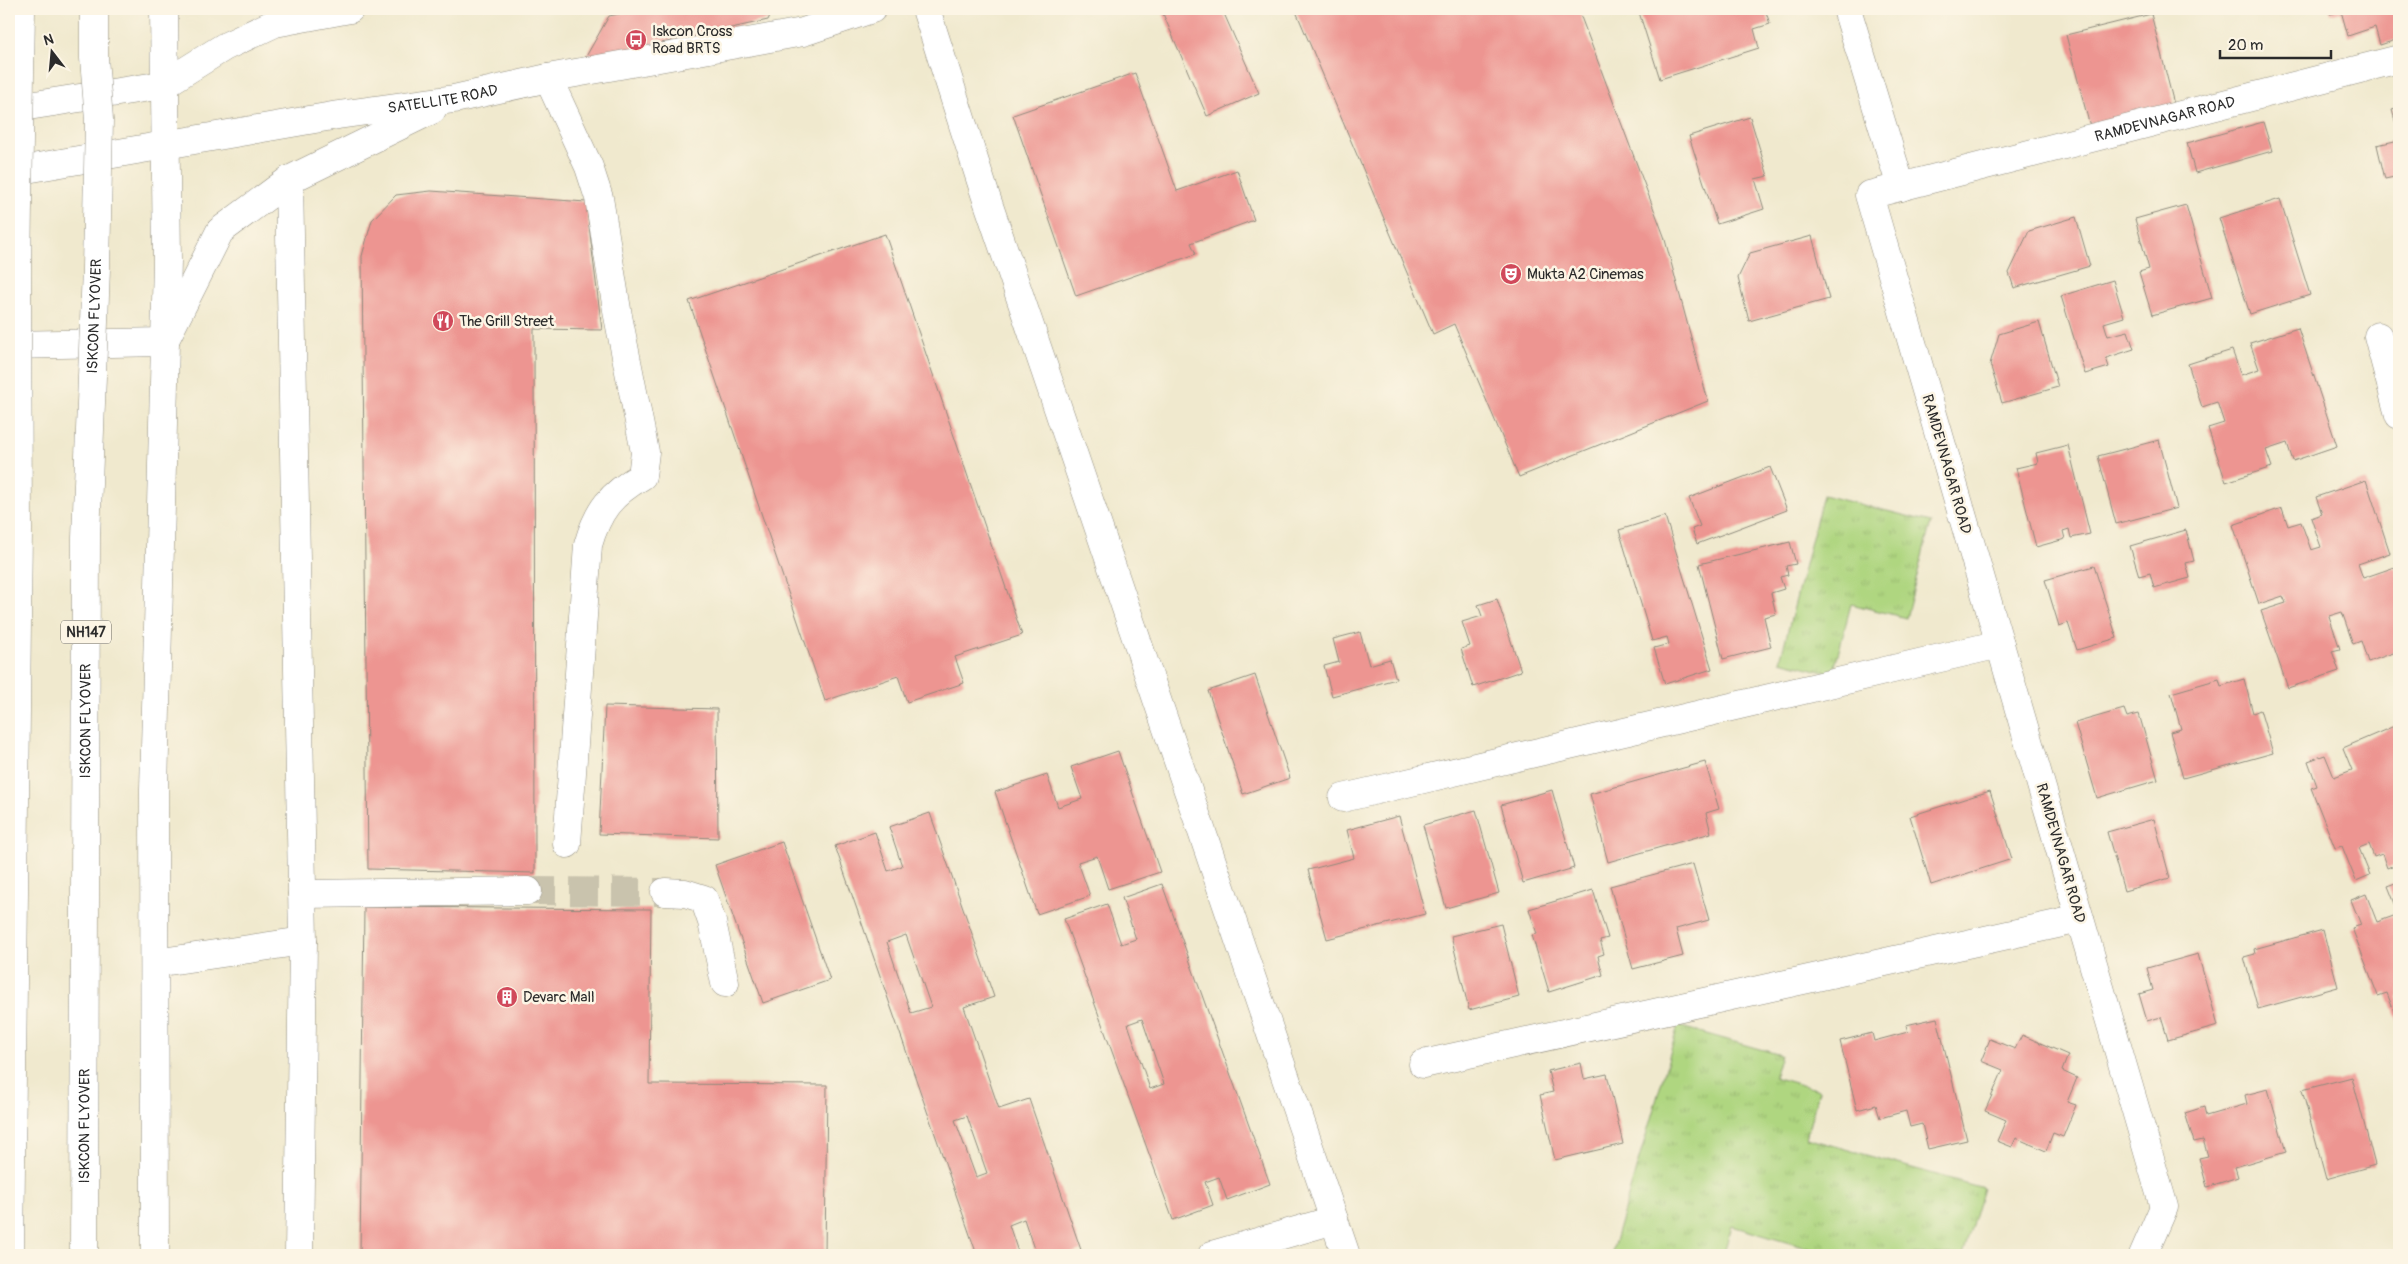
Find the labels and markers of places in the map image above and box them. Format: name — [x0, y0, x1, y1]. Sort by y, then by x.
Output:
place label: Iskcon Cross Road BRTS — [652, 22, 733, 58]
bus stop icon: Iskcon Cross Road BRTS — [624, 28, 648, 52]
theatre icon: Mukta A2 Cinemas — [1499, 262, 1523, 286]
place label: Mukta A2 Cinemas — [1527, 265, 1644, 284]
restaurant icon: The Grill Street — [431, 309, 455, 333]
place label: The Grill Street — [459, 312, 555, 331]
building icon: Devarc Mall — [495, 985, 519, 1009]
place label: Devarc Mall — [523, 988, 595, 1007]

